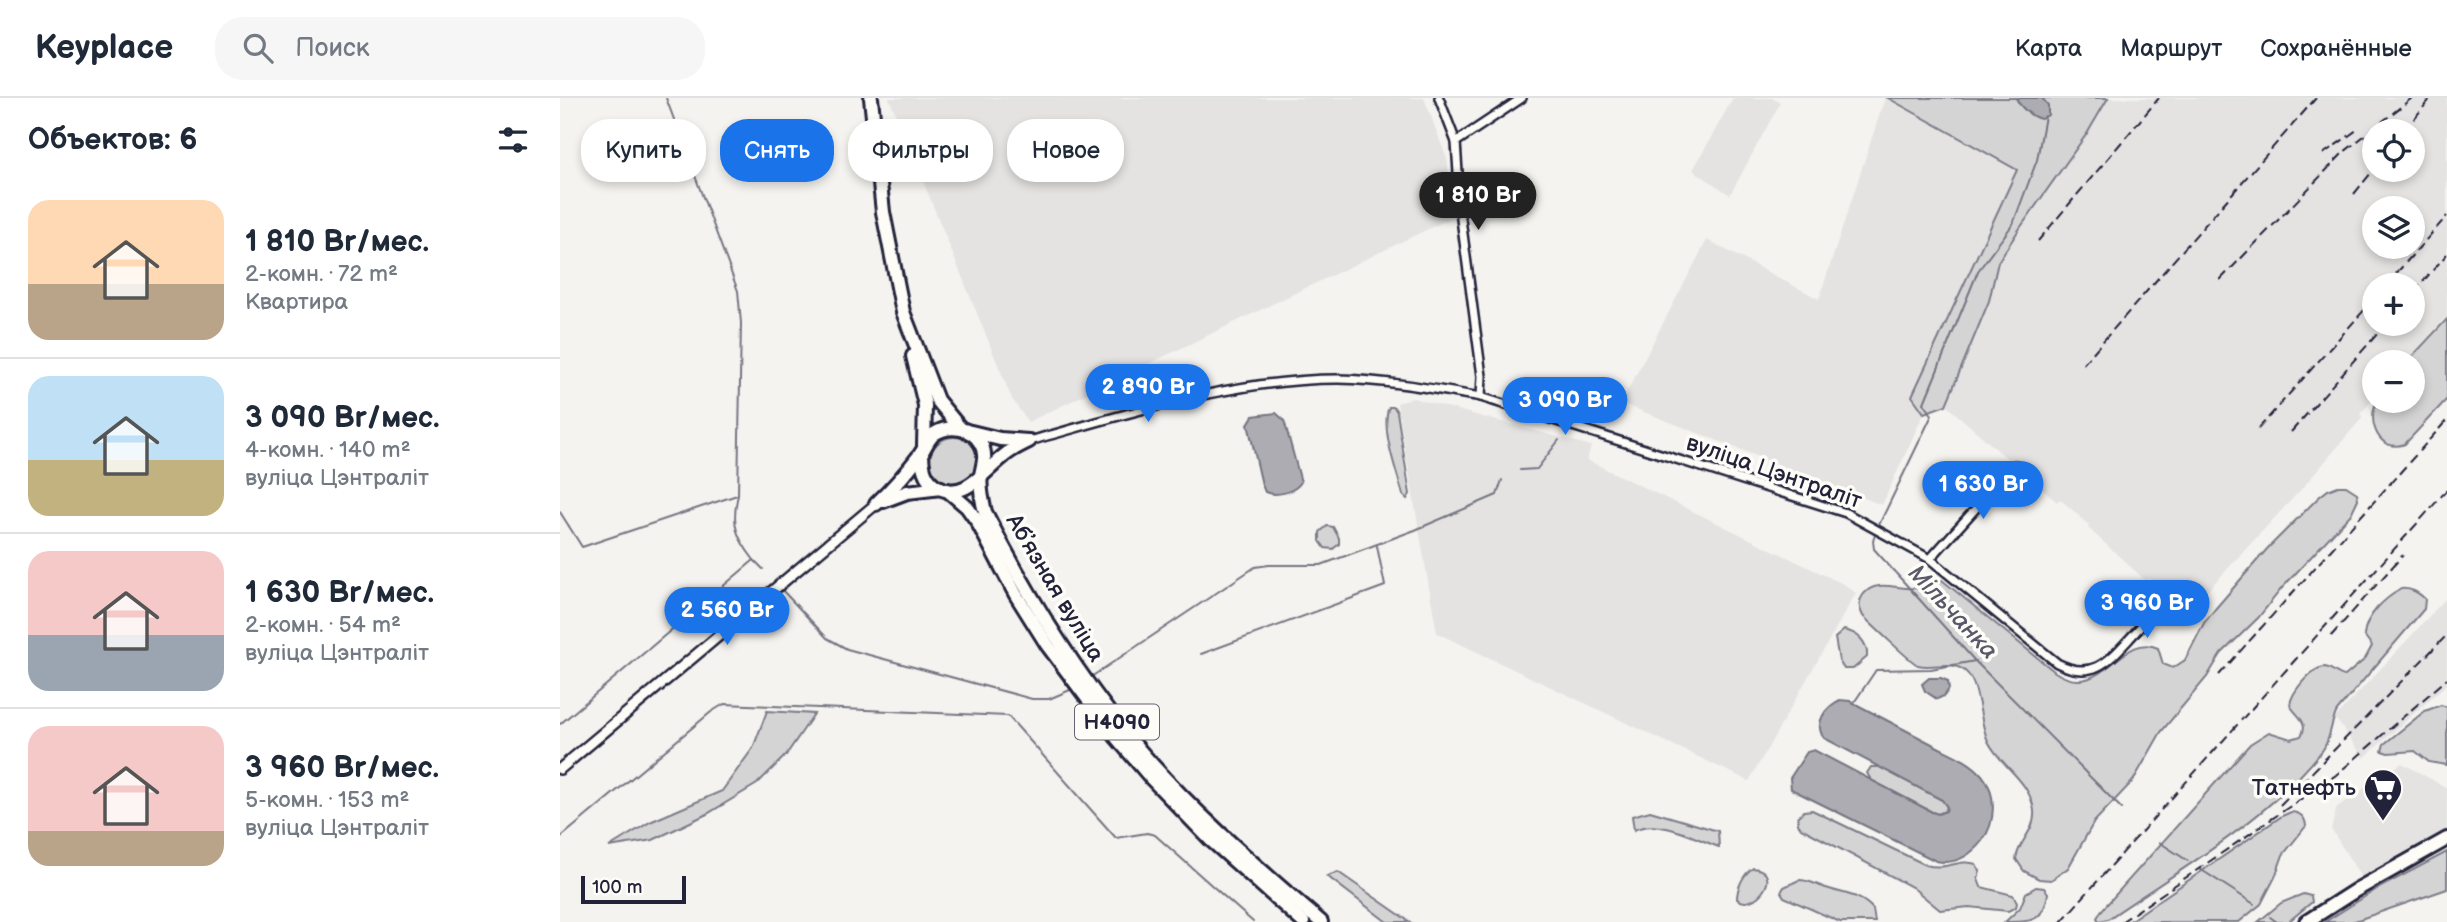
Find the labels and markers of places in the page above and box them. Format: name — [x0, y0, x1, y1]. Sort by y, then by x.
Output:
pin: 1 810 Br — [1406, 172, 1550, 232]
pin: 2 890 Br — [1076, 364, 1220, 424]
pin: 3 090 Br — [1493, 378, 1637, 437]
pin: 1 630 Br — [1911, 462, 2055, 521]
pin: 3 960 Br — [2075, 580, 2219, 640]
pin: 2 560 Br — [655, 588, 799, 647]
supermarket icon: Татнефть — [2362, 767, 2404, 822]
place label: Татнефть — [2252, 774, 2356, 802]

